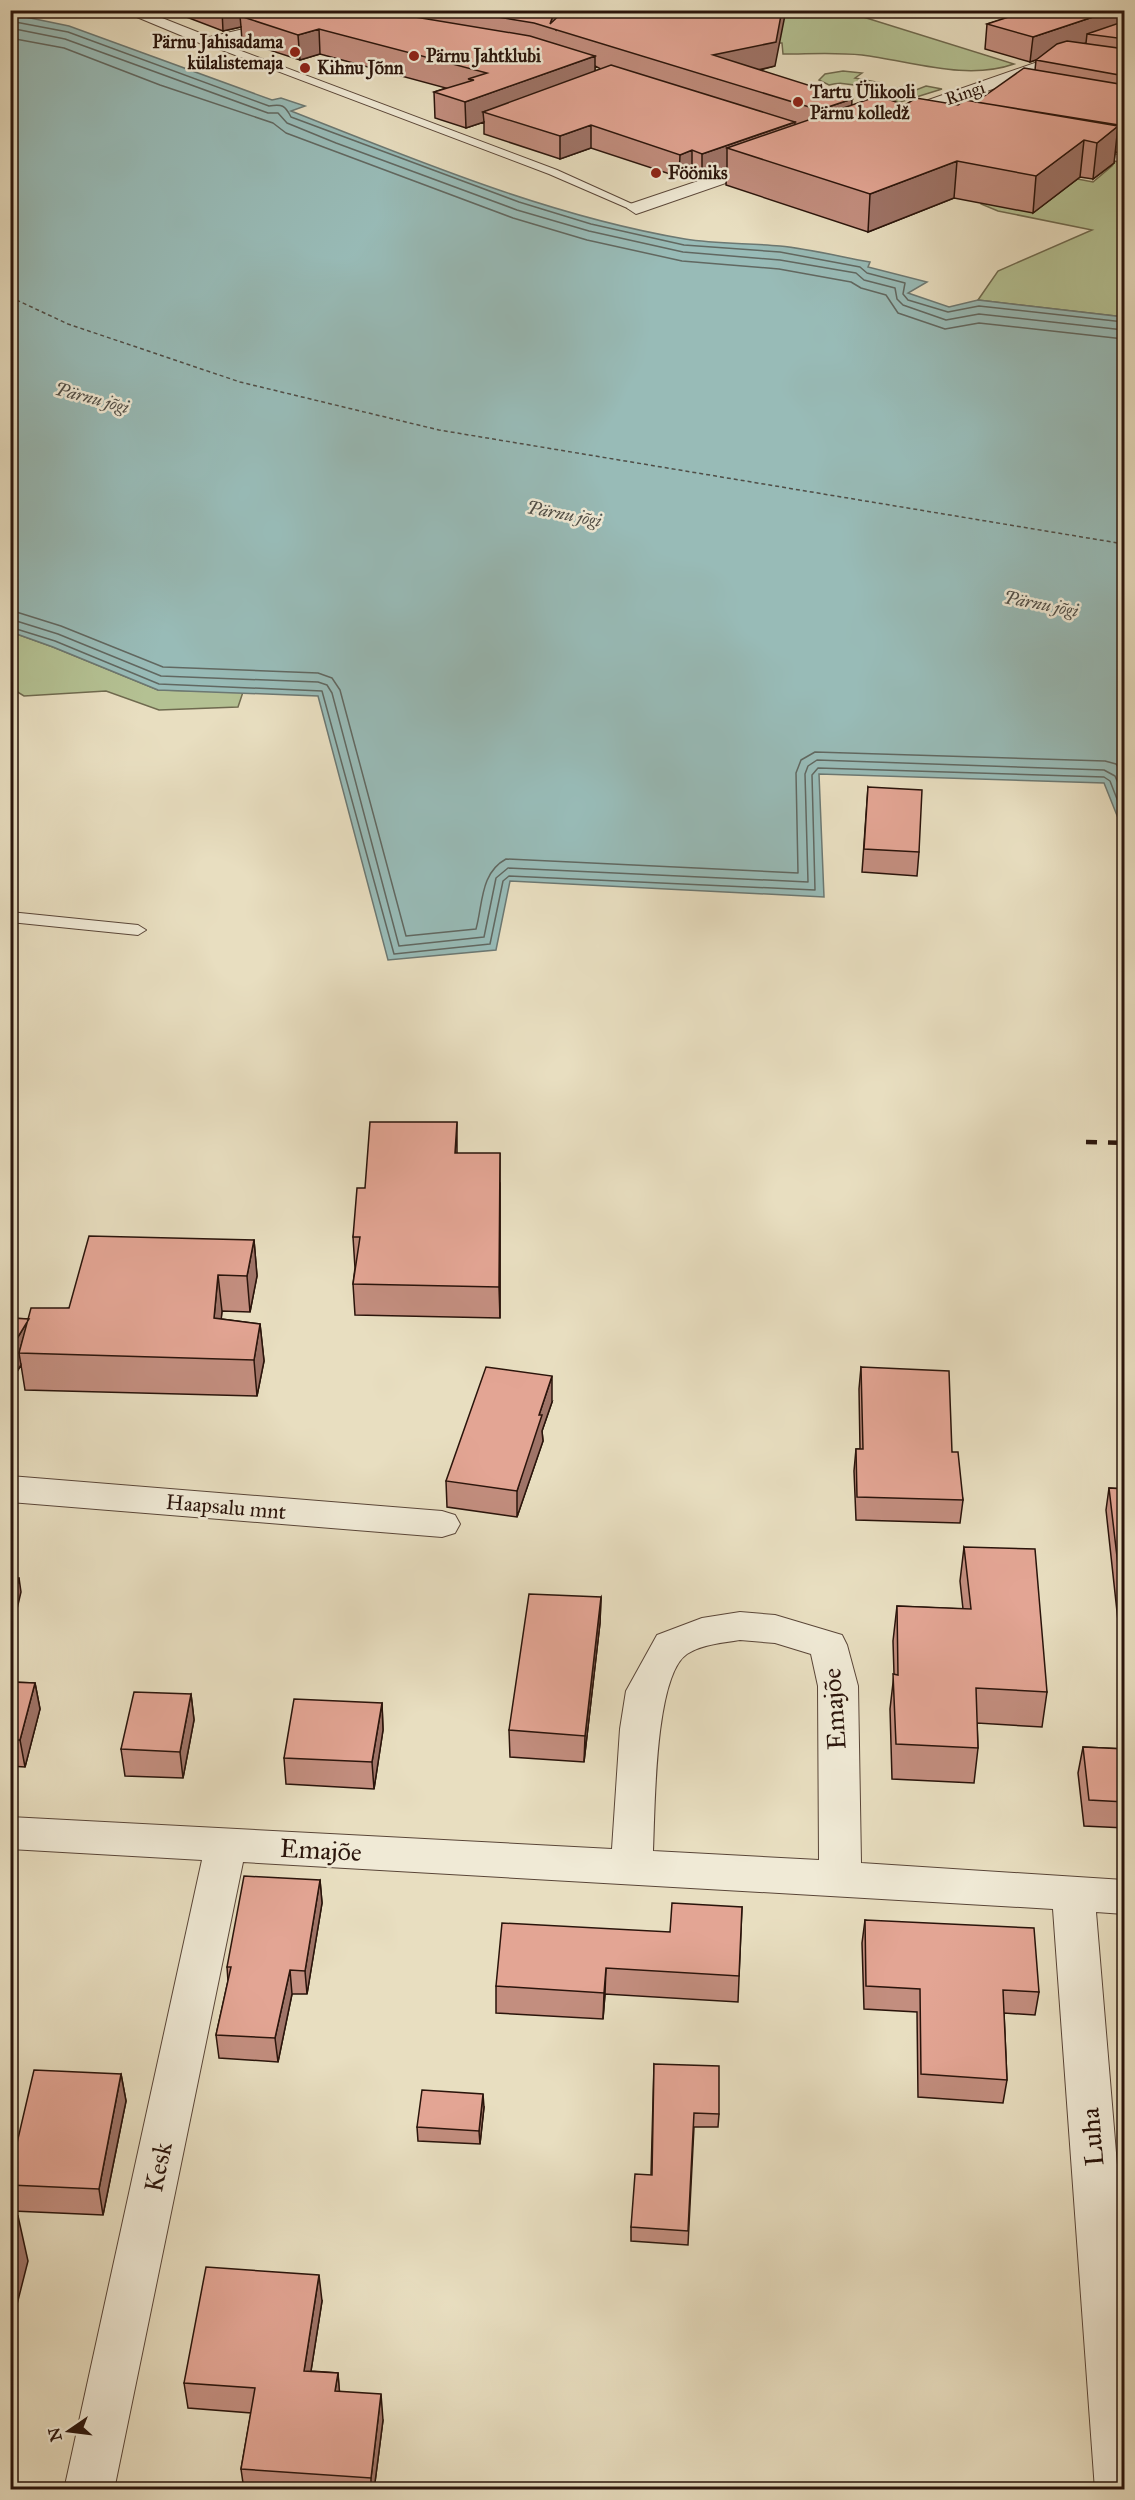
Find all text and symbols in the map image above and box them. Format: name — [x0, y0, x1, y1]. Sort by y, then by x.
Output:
place label: Pärnu Jahisadama külalistemaja — [152, 31, 283, 75]
marker: Pärnu Jahisadama külalistemaja — [288, 45, 302, 59]
place label: Pärnu Jahtklubi — [426, 45, 542, 68]
marker: Pärnu Jahtklubi — [407, 49, 421, 63]
place label: Kihnu Jõnn — [317, 57, 404, 80]
marker: Kihnu Jõnn — [298, 61, 312, 75]
street label: Ringi — [942, 76, 988, 111]
place label: Tartu Ülikooli Pärnu kolledž — [809, 80, 917, 124]
marker: Tartu Ülikooli Pärnu kolledž — [791, 95, 805, 109]
place label: Fööniks — [668, 162, 728, 184]
marker: Fööniks — [649, 166, 663, 180]
water label: Pärnu jõgi — [53, 378, 131, 418]
water label: Pärnu jõgi — [525, 496, 603, 532]
water label: Pärnu jõgi — [1002, 586, 1080, 622]
street label: Haapsalu mnt — [165, 1489, 288, 1525]
street label: Emajõe — [815, 1667, 853, 1751]
street label: Emajõe — [279, 1832, 363, 1868]
street label: Luha — [1074, 2106, 1110, 2168]
street label: Kesk — [137, 2138, 179, 2195]
north arrow — [39, 2401, 99, 2461]
text: N — [44, 2425, 66, 2443]

